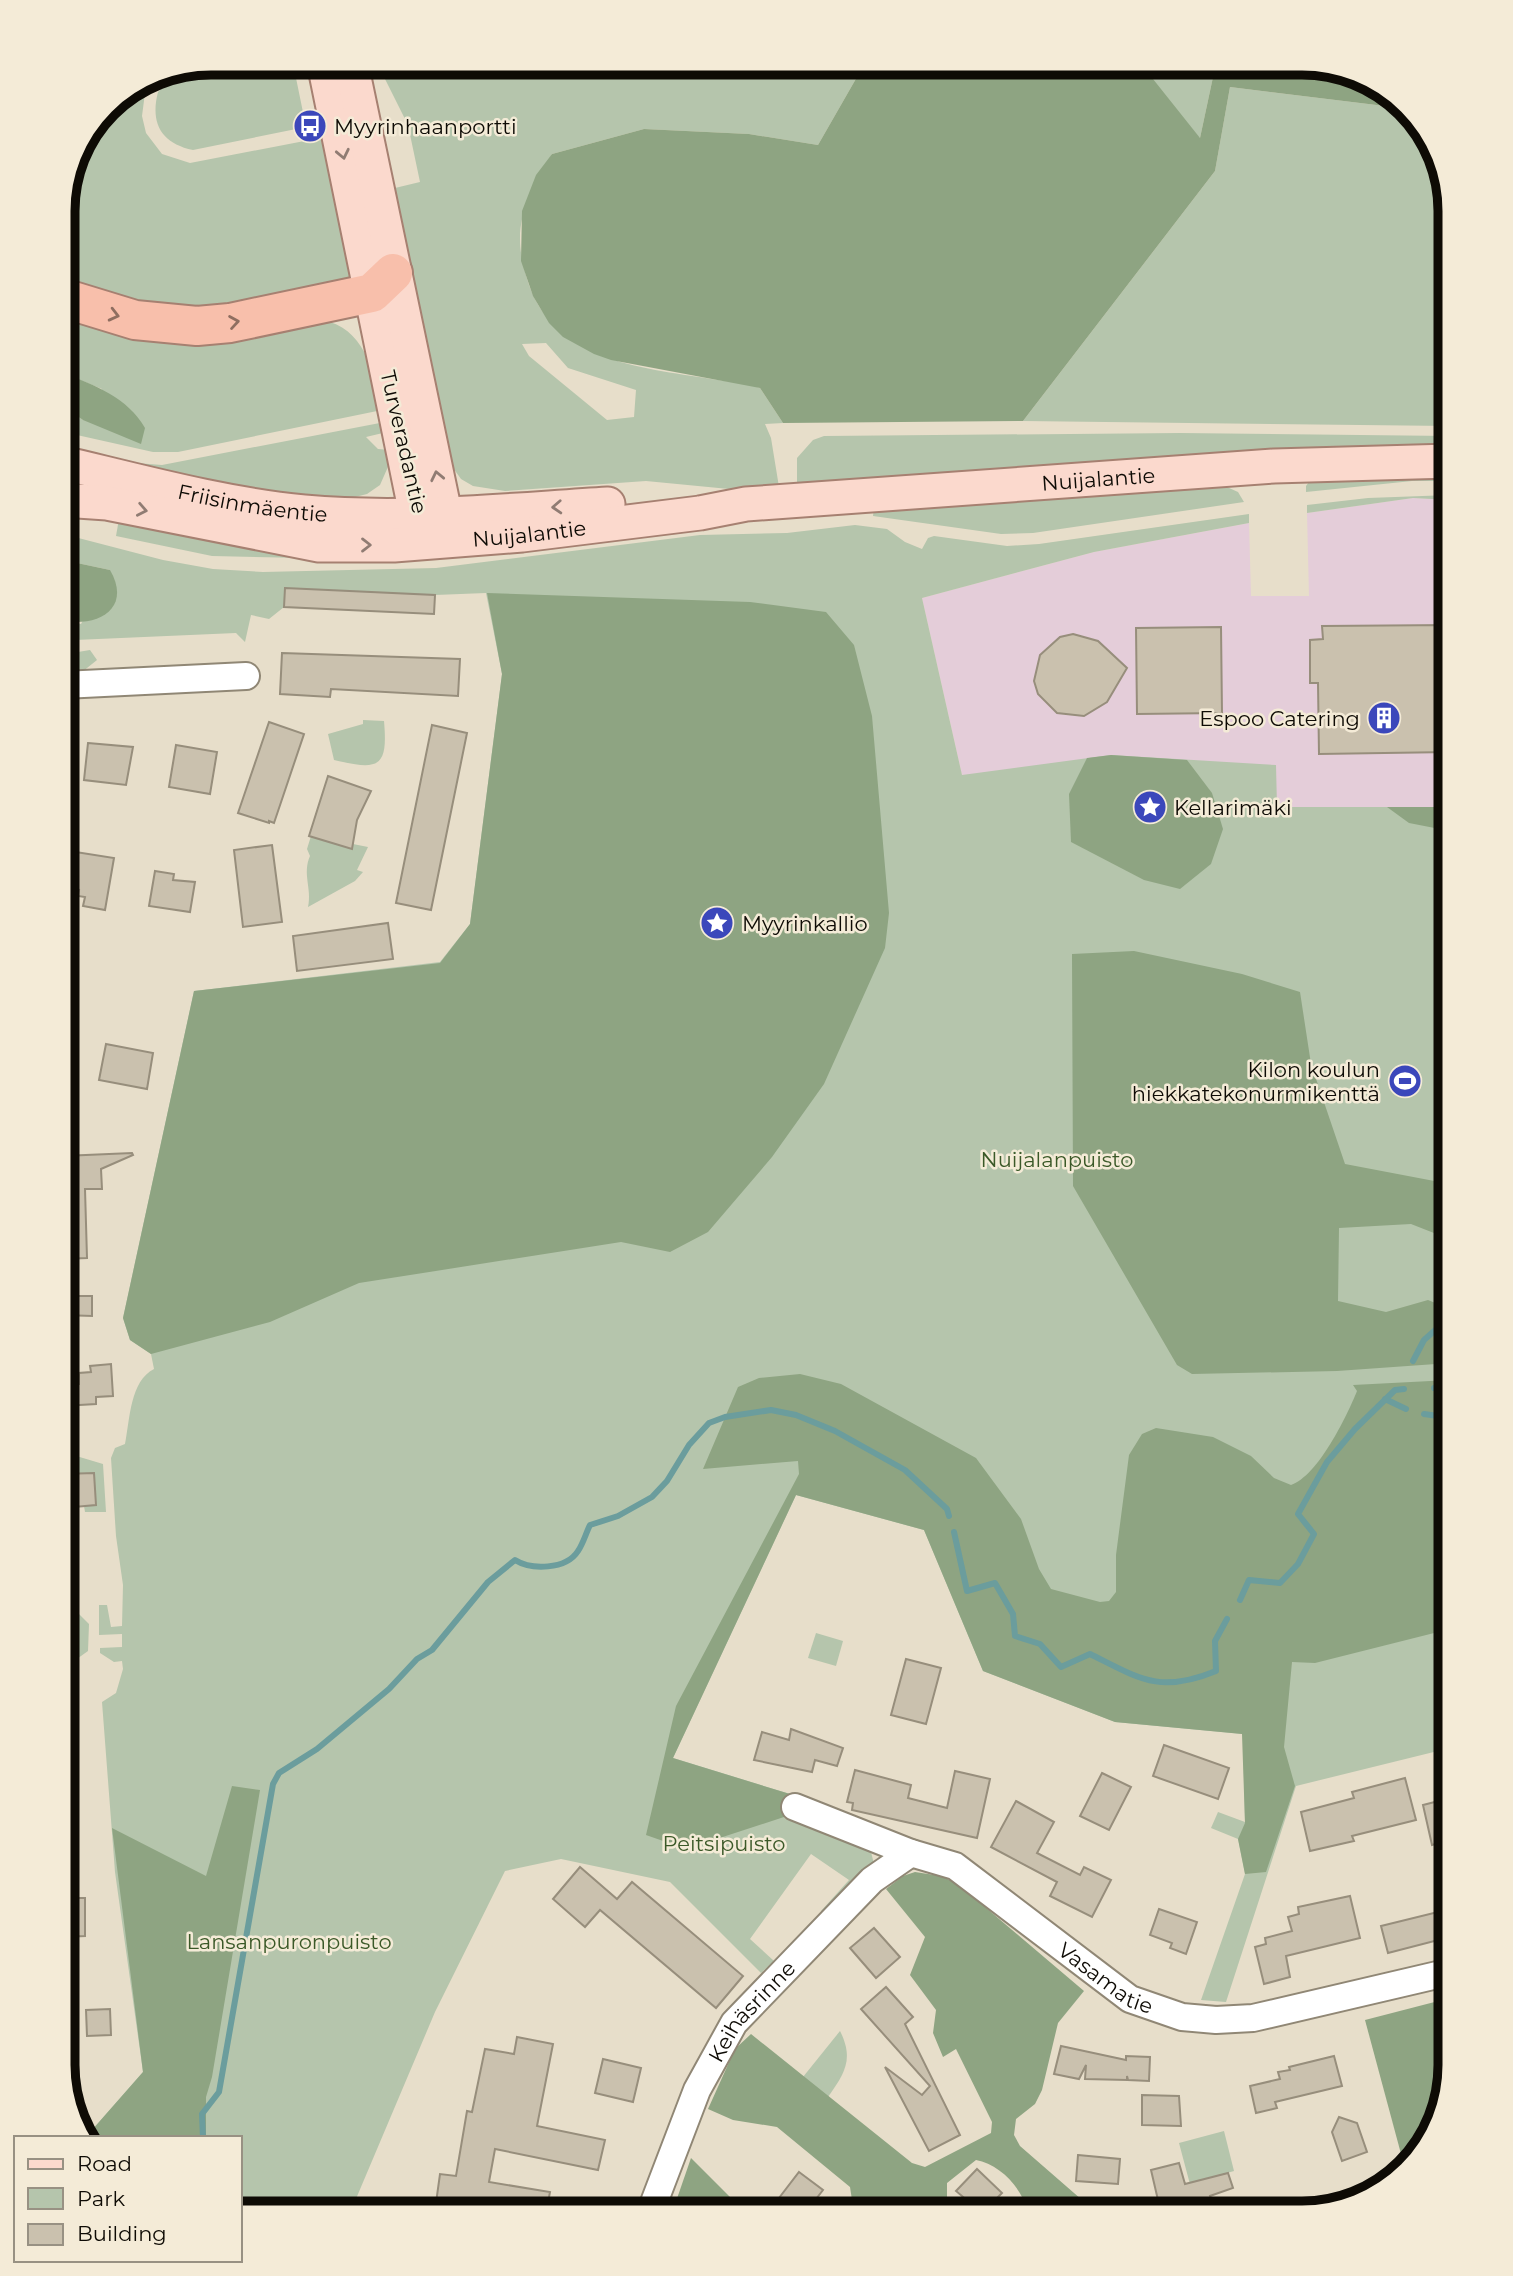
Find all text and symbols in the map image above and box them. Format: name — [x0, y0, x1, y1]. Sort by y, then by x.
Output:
bus stop icon: Myyrinhaanportti — [291, 107, 329, 145]
place label: Myyrinhaanportti — [334, 114, 517, 139]
one-way arrow — [335, 148, 350, 160]
one-way arrow — [108, 307, 120, 321]
one-way arrow — [228, 315, 240, 330]
street label: Turveradantie — [375, 368, 433, 516]
street label: Nuijalantie — [1040, 462, 1156, 495]
one-way arrow — [430, 470, 445, 482]
street label: Friisinmäentie — [175, 478, 328, 526]
one-way arrow — [552, 499, 563, 514]
one-way arrow — [136, 501, 148, 516]
street label: Nuijalantie — [471, 515, 588, 551]
one-way arrow — [361, 537, 372, 553]
building icon: Espoo Catering — [1365, 699, 1403, 737]
place label: Espoo Catering — [1199, 706, 1360, 731]
place icon: Kellarimäki — [1131, 788, 1169, 826]
place label: Kellarimäki — [1174, 795, 1292, 820]
place icon: Myyrinkallio — [698, 904, 736, 942]
place label: Myyrinkallio — [742, 911, 868, 936]
place label: Kilon koulun hiekkatekonurmikenttä — [1132, 1057, 1380, 1106]
sports icon: Kilon koulun hiekkatekonurmikenttä — [1386, 1062, 1424, 1100]
park label: Nuijalanpuisto — [981, 1147, 1133, 1172]
park label: Peitsipuisto — [663, 1831, 785, 1856]
park label: Lansanpuronpuisto — [186, 1929, 392, 1954]
street label: Vasamatie — [1054, 1937, 1156, 2019]
street label: Keihäsrinne — [702, 1955, 800, 2066]
legend — [14, 2136, 242, 2262]
text: Road — [77, 2151, 132, 2176]
text: Park — [77, 2186, 125, 2211]
text: Building — [77, 2221, 167, 2246]

